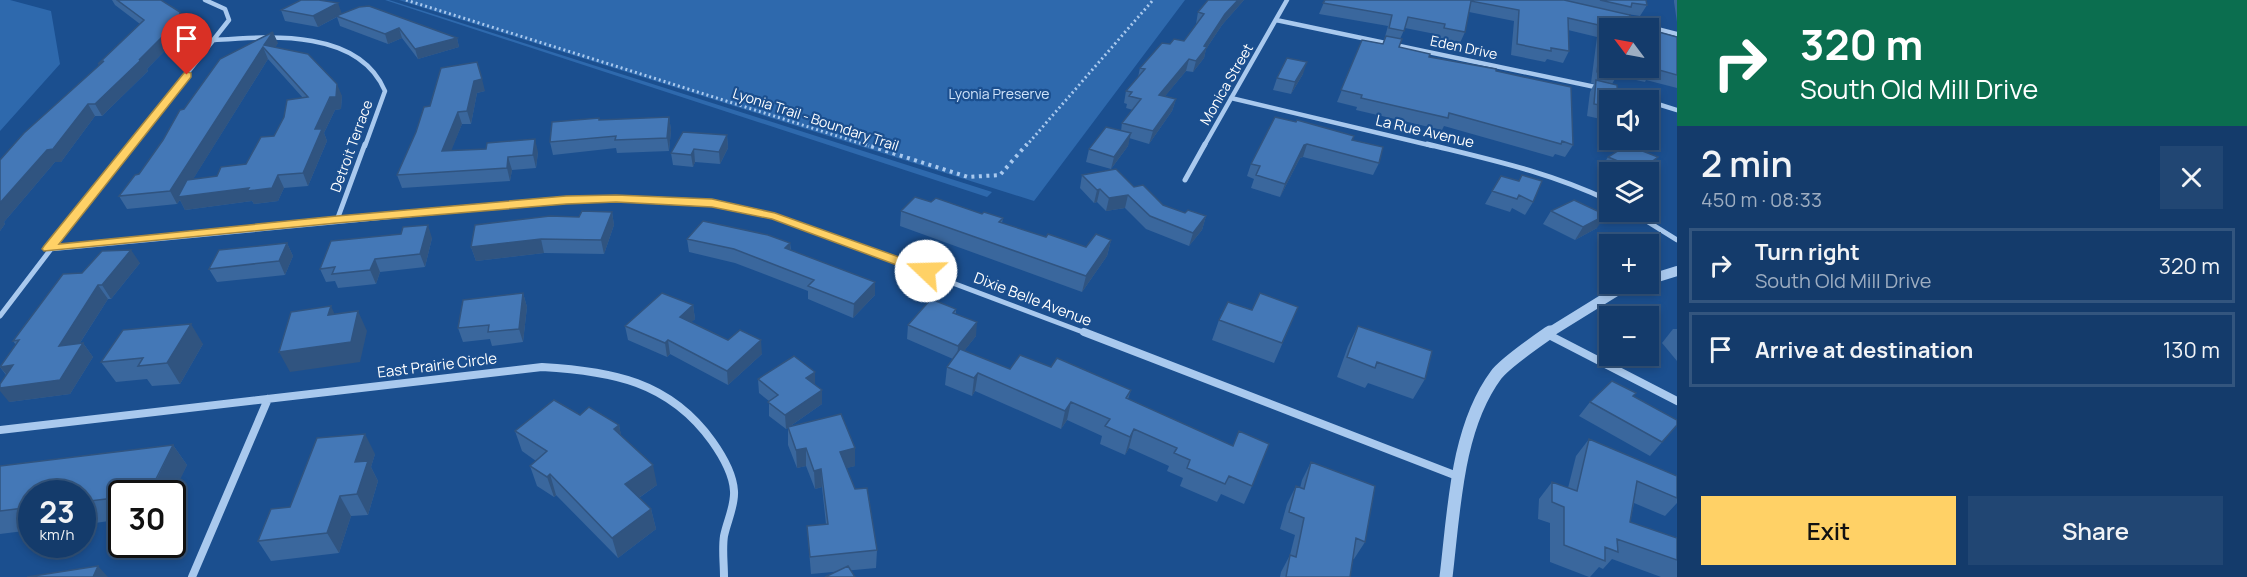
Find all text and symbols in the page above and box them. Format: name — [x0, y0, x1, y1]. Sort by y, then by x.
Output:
pin — [161, 13, 212, 75]
text: 320 m — [1800, 15, 1923, 73]
north arrow — [1599, 18, 1659, 78]
map controls — [1599, 18, 1659, 366]
icon: arrive — [170, 22, 203, 55]
icon: right — [1701, 24, 1779, 102]
street label: Eden Drive — [1429, 31, 1499, 63]
street label: Monica Street — [1195, 39, 1257, 128]
text: South Old Mill Drive — [1800, 70, 2038, 107]
street label: Lyonia Trail - Boundary Trail — [731, 83, 901, 155]
park label: Lyonia Preserve — [948, 84, 1050, 103]
button: sound — [1599, 90, 1659, 150]
street label: Detroit Terrace — [326, 97, 376, 195]
street label: La Rue Avenue — [1374, 109, 1477, 153]
text: 2 min — [1701, 139, 1793, 188]
button: close — [2160, 146, 2223, 209]
button: layers — [1599, 162, 1659, 222]
text: 450 m · 08:33 — [1701, 186, 1822, 213]
button: + — [1599, 234, 1659, 294]
text: Turn right — [1755, 237, 1860, 267]
position arrow — [894, 239, 958, 303]
icon: right — [1704, 249, 1737, 282]
text: 320 m — [2159, 251, 2220, 281]
street label: Dixie Belle Avenue — [971, 267, 1095, 331]
text: South Old Mill Drive — [1755, 267, 1932, 294]
button: − — [1599, 306, 1659, 366]
icon: arrive — [1704, 333, 1737, 366]
text: Arrive at destination — [1755, 335, 1973, 365]
text: 130 m — [2163, 335, 2220, 365]
street label: East Prairie Circle — [376, 347, 498, 383]
speed limit sign: 30 — [108, 480, 186, 558]
text: 23 — [39, 491, 75, 532]
button: Exit — [1701, 496, 1956, 565]
button: Share — [1968, 496, 2223, 565]
text: km/h — [40, 524, 74, 545]

